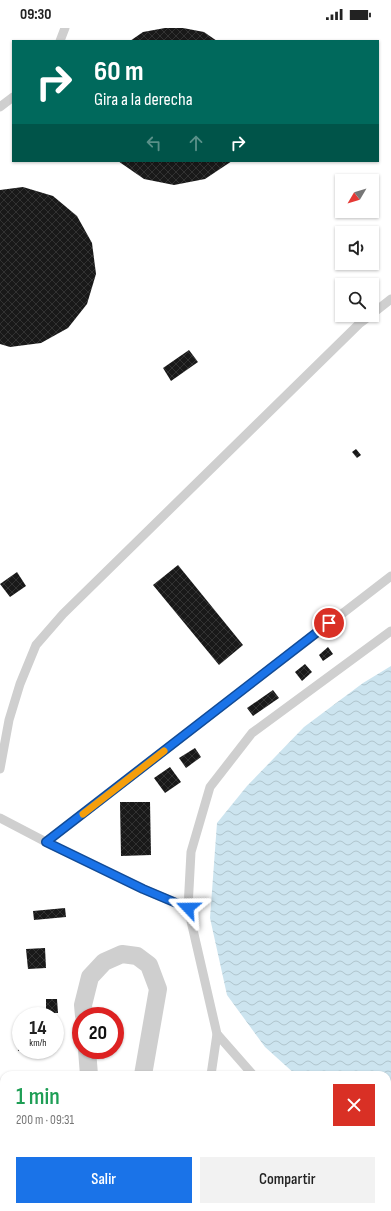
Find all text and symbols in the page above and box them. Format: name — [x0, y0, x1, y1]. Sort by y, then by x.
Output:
text: 09:30 — [20, 5, 51, 24]
text: 60 m — [94, 55, 143, 88]
icon: right — [28, 56, 80, 108]
text: Gira a la derecha — [94, 89, 193, 110]
icon: left — [143, 132, 165, 154]
icon: ahead — [185, 132, 207, 154]
icon: right — [227, 132, 249, 154]
north arrow — [335, 174, 379, 218]
map controls — [335, 174, 379, 322]
button: sound — [335, 226, 379, 270]
button: search — [335, 278, 379, 322]
pin — [312, 606, 346, 640]
icon: arrive — [318, 612, 340, 634]
position arrow — [167, 887, 209, 929]
speed limit sign: 20 — [72, 1007, 124, 1059]
text: 14 — [29, 1016, 47, 1040]
text: km/h — [29, 1037, 47, 1049]
text: 1 min — [16, 1082, 60, 1111]
button: close — [333, 1084, 375, 1126]
text: 200 m · 09:31 — [16, 1112, 74, 1128]
button: Salir — [16, 1157, 192, 1203]
button: Compartir — [200, 1157, 375, 1203]

